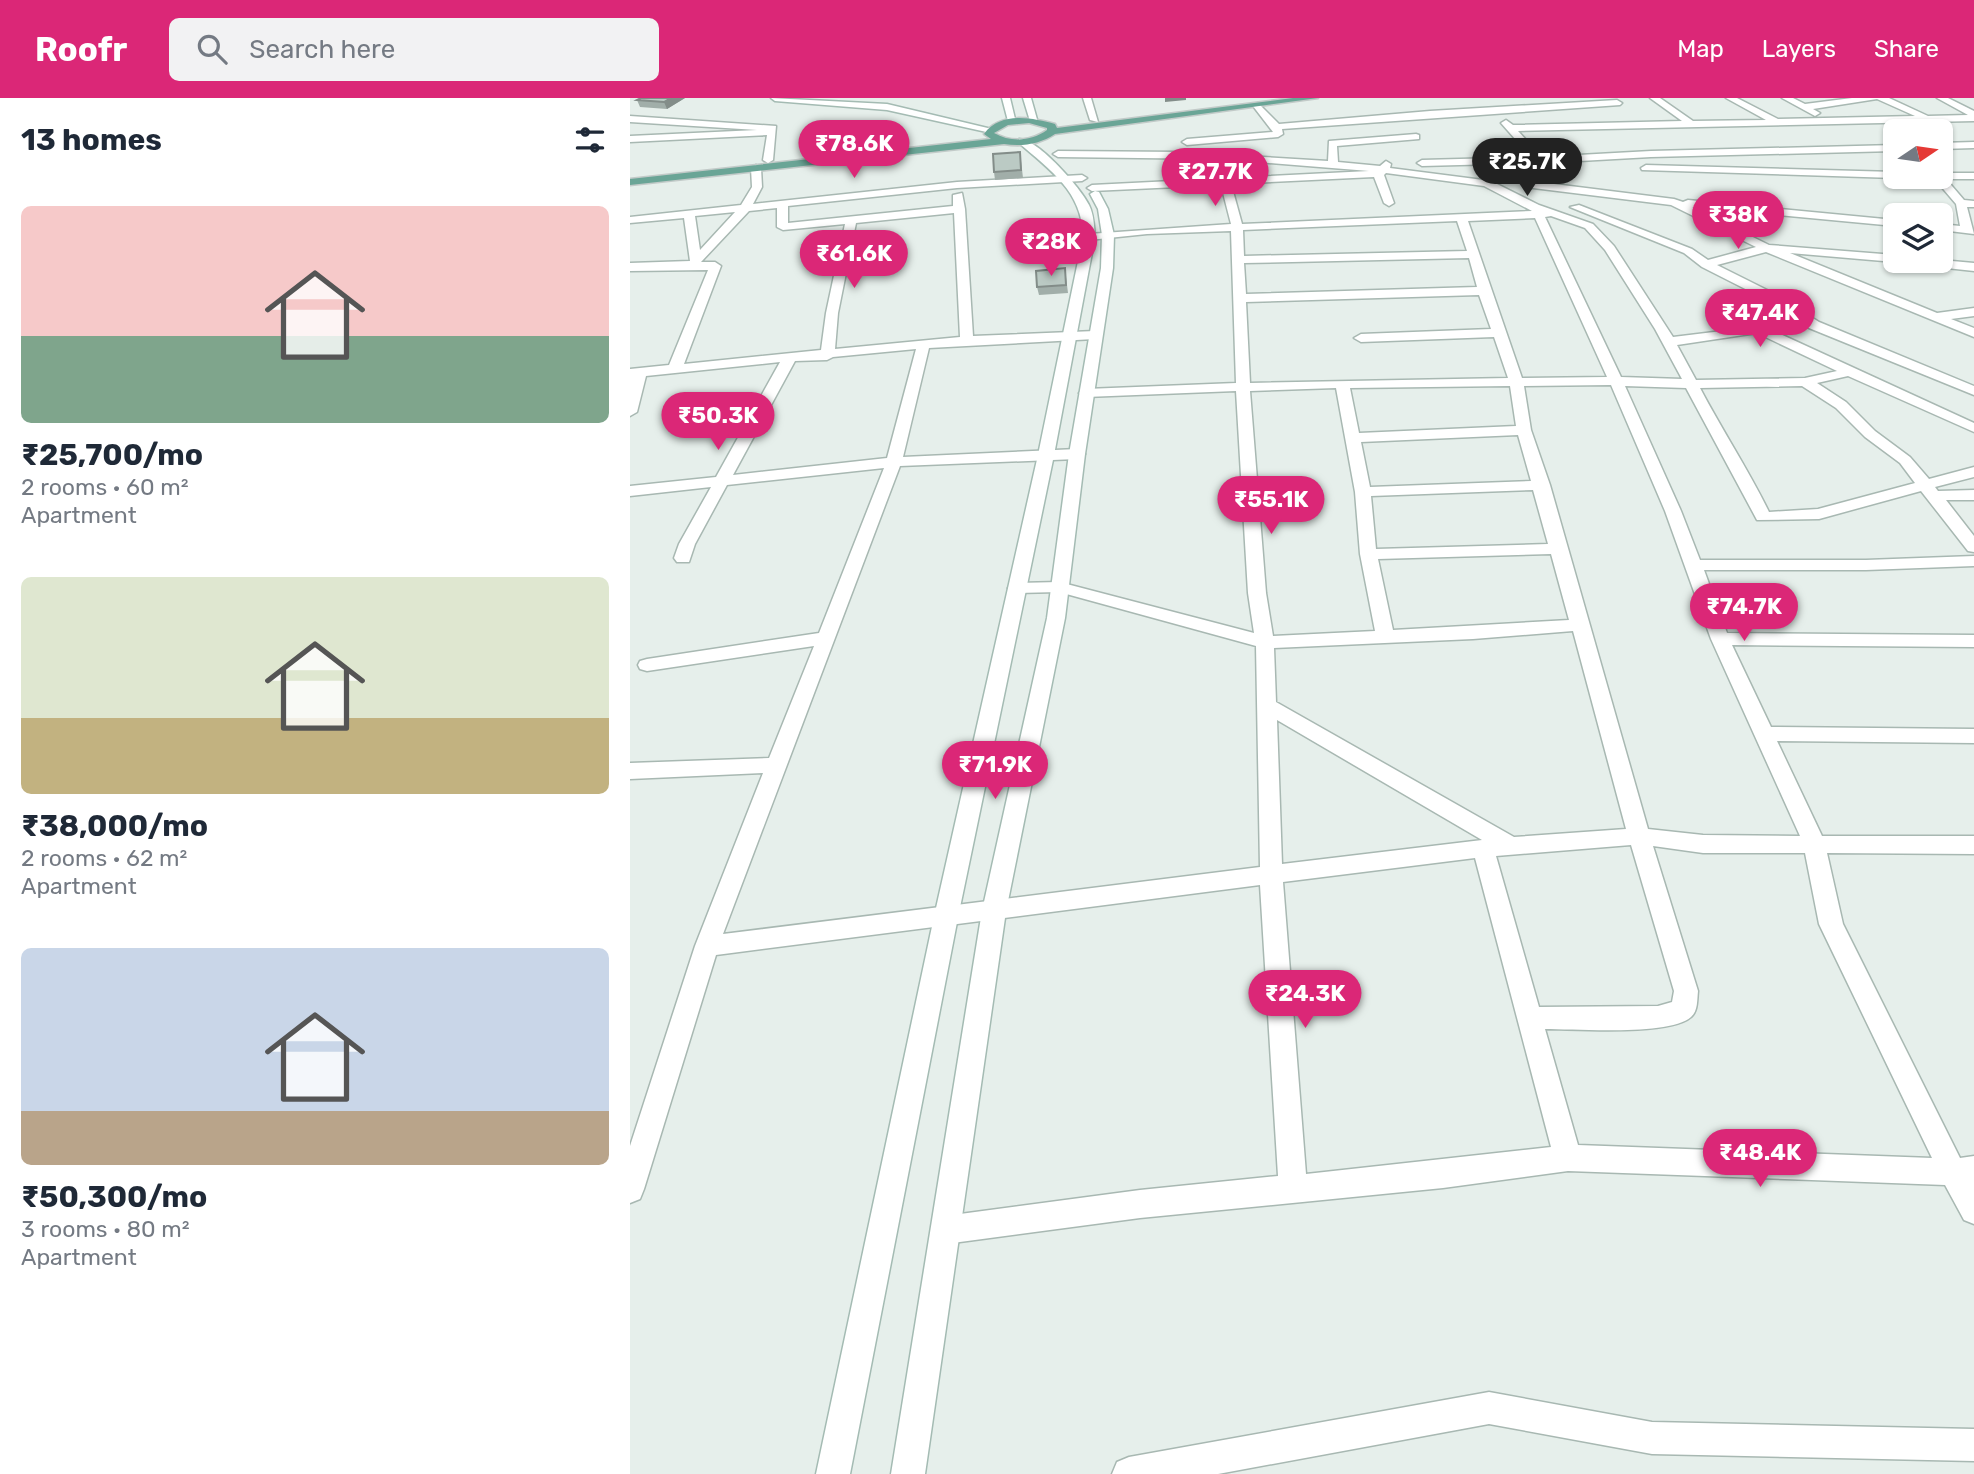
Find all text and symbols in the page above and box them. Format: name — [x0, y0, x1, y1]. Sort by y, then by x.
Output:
search box — [169, 18, 659, 81]
text: Roofr — [35, 30, 127, 69]
icon: search — [193, 30, 231, 68]
text: Search here — [249, 34, 395, 65]
text: Map — [1677, 35, 1724, 63]
text: Layers — [1762, 35, 1836, 63]
text: Share — [1874, 35, 1939, 63]
north arrow — [1883, 119, 1953, 189]
map controls — [1883, 119, 1953, 273]
pin: ₹78.6K — [797, 120, 911, 180]
icon: filters — [571, 121, 609, 159]
text: 13 homes — [21, 122, 162, 158]
text: ₹78.6K — [814, 129, 894, 157]
pin: ₹25.7K — [1470, 139, 1584, 198]
text: ₹25.7K — [1488, 147, 1566, 175]
pin: ₹27.7K — [1158, 148, 1272, 208]
text: ₹27.7K — [1178, 157, 1252, 185]
pin: ₹38K — [1697, 192, 1779, 251]
text: ₹38K — [1708, 200, 1768, 228]
button: layers — [1883, 203, 1953, 273]
pin: ₹28K — [1010, 218, 1092, 278]
text: ₹28K — [1021, 227, 1081, 255]
pin: ₹61.6K — [797, 230, 911, 290]
text: ₹61.6K — [816, 239, 892, 267]
icon: home — [252, 252, 378, 378]
pin: ₹47.4K — [1703, 289, 1817, 349]
text: ₹47.4K — [1721, 298, 1799, 326]
pin: ₹50.3K — [661, 392, 775, 452]
text: ₹50.3K — [677, 401, 759, 429]
text: ₹25,700/mo — [21, 437, 203, 473]
text: 2 rooms · 60 m² — [21, 473, 189, 501]
pin: ₹55.1K — [1214, 476, 1328, 536]
text: ₹55.1K — [1233, 485, 1309, 513]
text: Apartment — [21, 501, 137, 529]
pin: ₹74.7K — [1687, 584, 1801, 643]
text: ₹74.7K — [1706, 592, 1782, 620]
icon: home — [252, 623, 378, 749]
pin: ₹71.9K — [938, 742, 1052, 801]
text: ₹71.9K — [958, 750, 1032, 778]
text: ₹38,000/mo — [21, 808, 208, 844]
text: 2 rooms · 62 m² — [21, 844, 187, 872]
text: Apartment — [21, 872, 137, 900]
pin: ₹24.3K — [1248, 970, 1362, 1030]
text: ₹24.3K — [1264, 979, 1346, 1007]
icon: home — [252, 994, 378, 1120]
pin: ₹48.4K — [1703, 1130, 1817, 1189]
text: ₹48.4K — [1719, 1138, 1801, 1166]
text: ₹50,300/mo — [21, 1179, 207, 1215]
text: 3 rooms · 80 m² — [21, 1215, 190, 1243]
text: Apartment — [21, 1243, 137, 1271]

